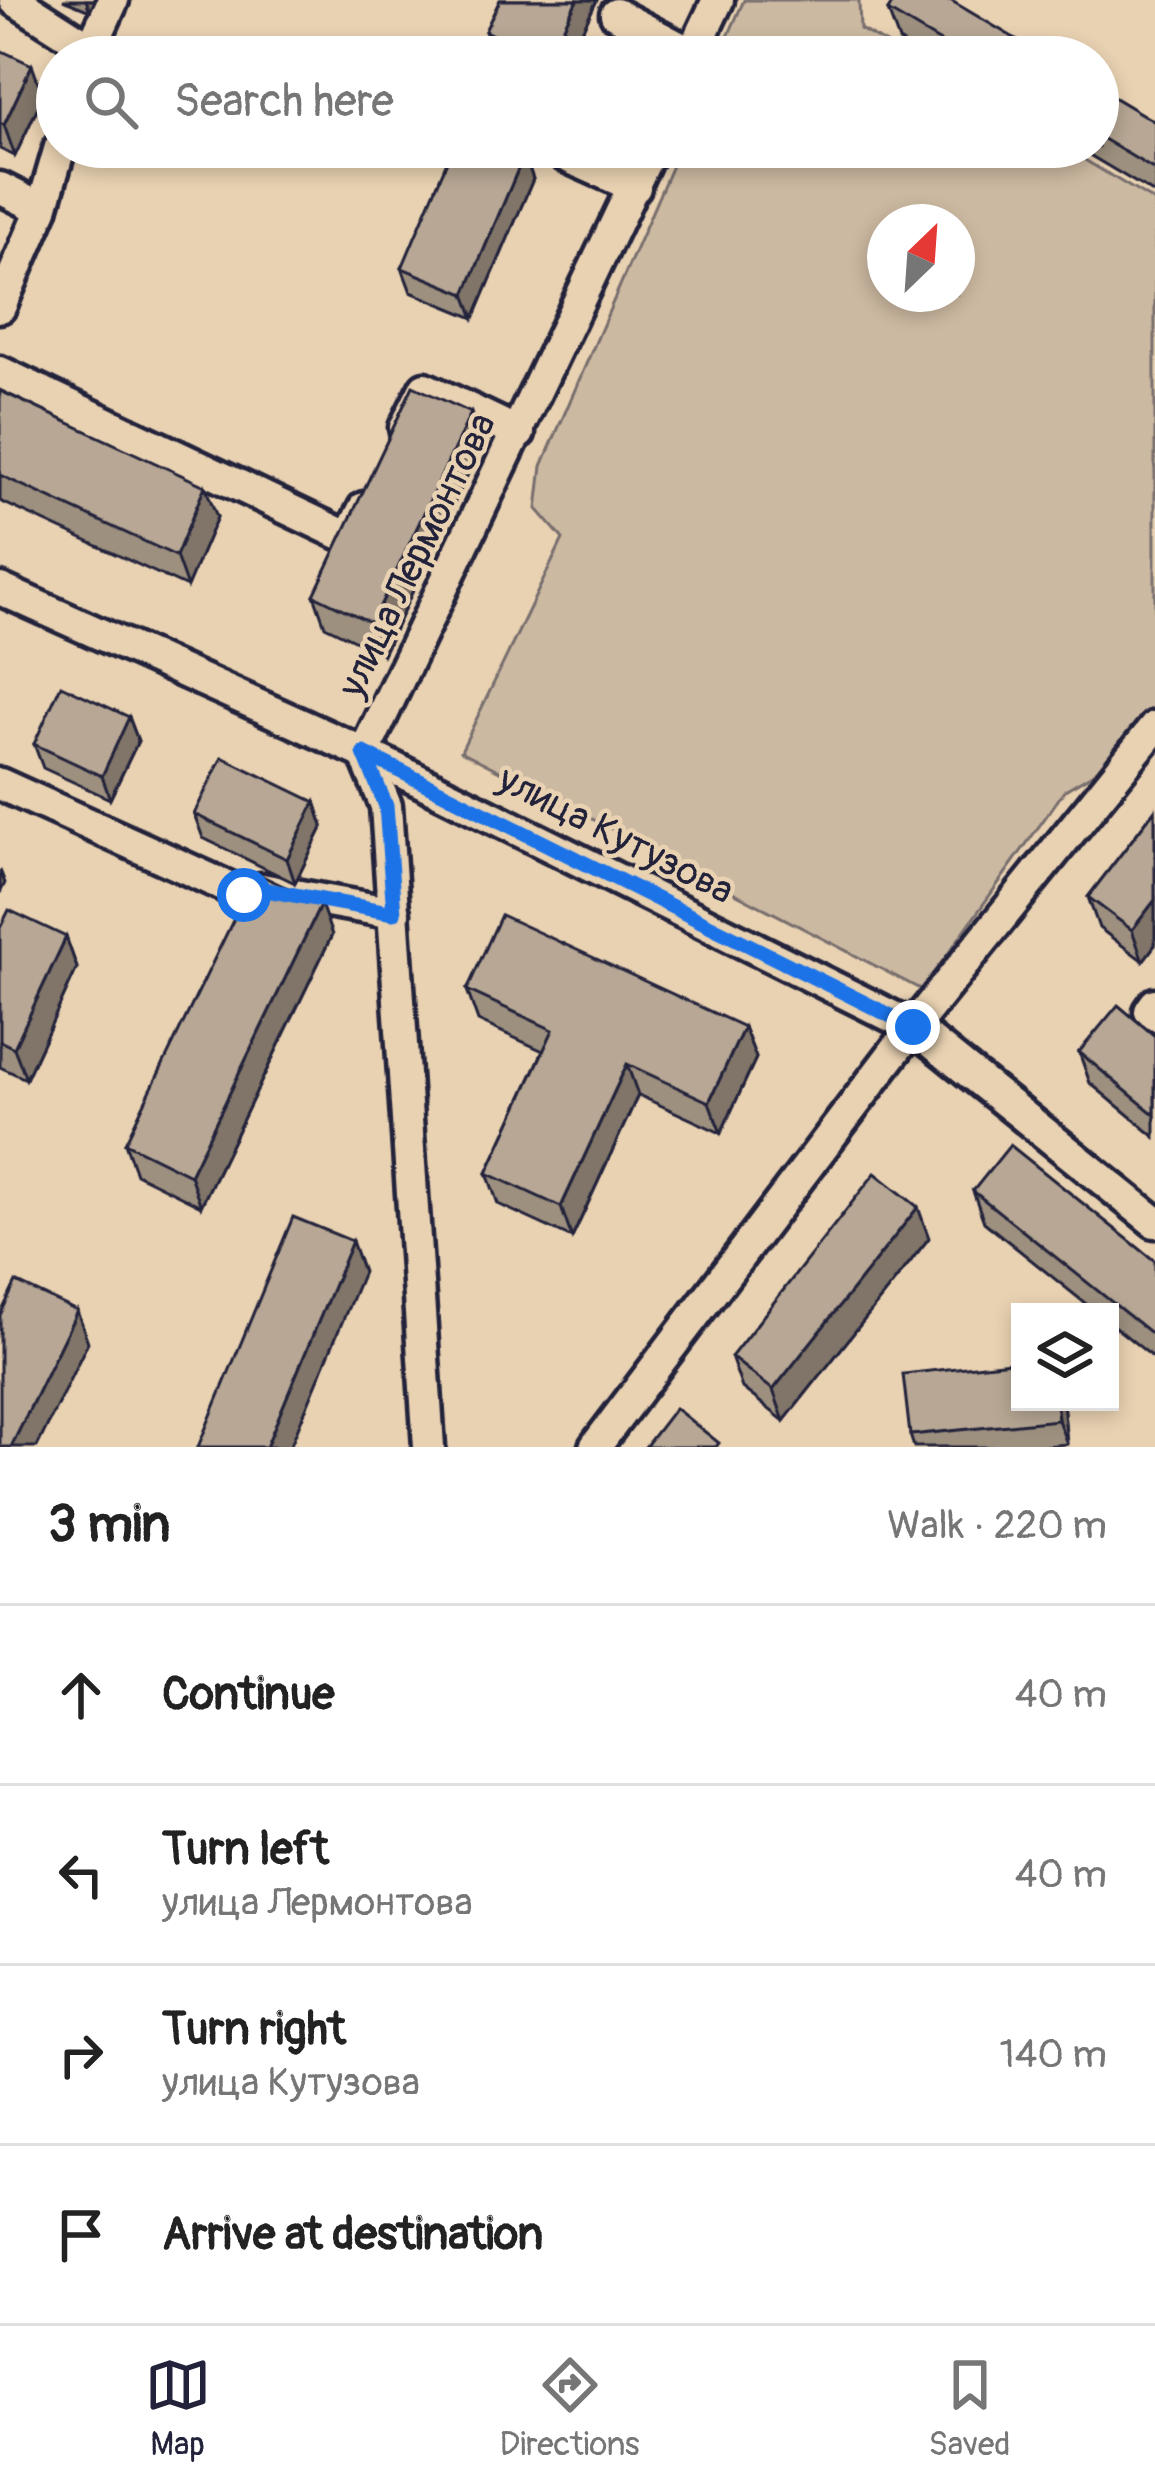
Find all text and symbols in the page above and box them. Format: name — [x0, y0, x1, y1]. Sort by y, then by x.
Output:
search box — [36, 36, 1119, 168]
icon: search — [78, 69, 144, 135]
text: Search here — [174, 74, 394, 130]
north arrow — [867, 204, 975, 312]
street label: улица Лермонтова — [326, 405, 507, 706]
street label: улица Кутузова — [489, 754, 742, 915]
route start — [217, 868, 271, 922]
route end — [886, 1000, 940, 1054]
map controls — [1011, 1303, 1119, 1411]
button: layers — [1011, 1303, 1119, 1411]
text: 3 min — [48, 1493, 170, 1557]
text: Walk · 220 m — [887, 1501, 1107, 1550]
icon: ahead — [48, 1662, 114, 1728]
text: Continue — [162, 1667, 335, 1723]
text: 40 m — [1015, 1670, 1107, 1719]
text: Turn left — [162, 1822, 329, 1878]
icon: left — [48, 1842, 114, 1908]
text: 40 m — [1015, 1850, 1107, 1899]
text: улица Лермонтова — [162, 1878, 473, 1927]
text: Turn right — [162, 2002, 346, 2058]
icon: right — [48, 2022, 114, 2088]
text: 140 m — [999, 2030, 1107, 2079]
text: улица Кутузова — [162, 2058, 420, 2107]
icon: arrive — [48, 2202, 114, 2268]
text: Arrive at destination — [162, 2207, 543, 2263]
tab: Map — [145, 2352, 211, 2465]
tab: Directions — [500, 2352, 640, 2465]
tab: Saved — [929, 2352, 1010, 2465]

